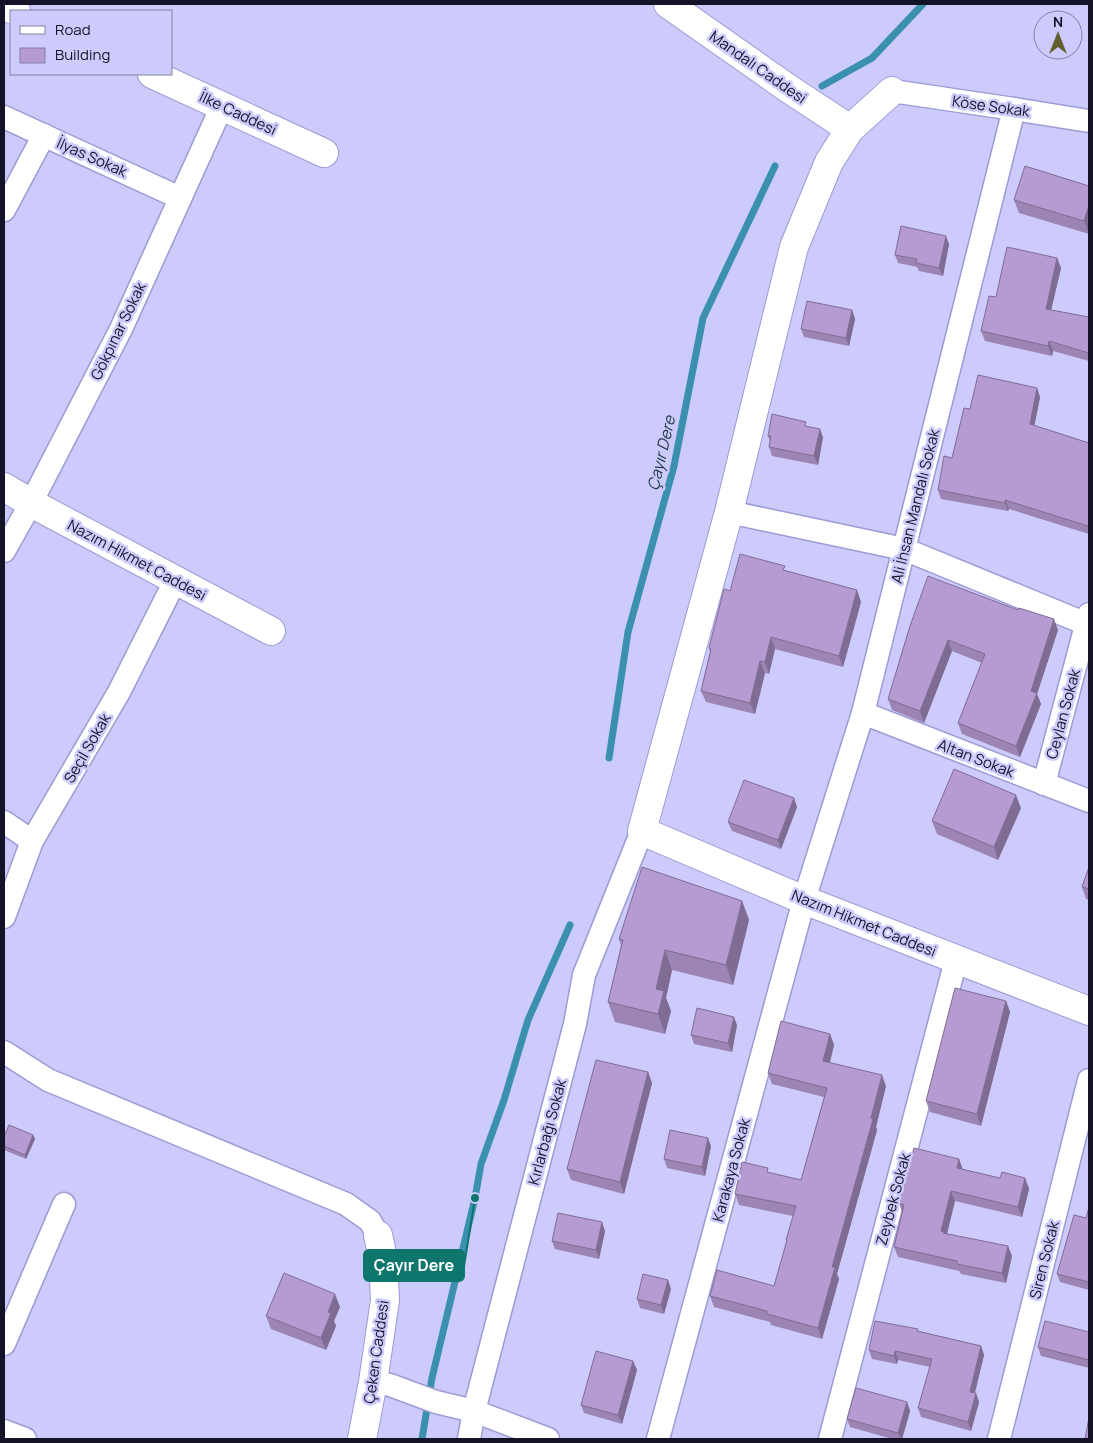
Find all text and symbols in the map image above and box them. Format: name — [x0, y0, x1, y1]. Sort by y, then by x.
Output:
legend — [10, 10, 172, 75]
north arrow — [1033, 10, 1083, 60]
text: N — [1053, 12, 1063, 31]
text: Road — [55, 19, 91, 40]
street label: Mandalı Caddesi — [705, 26, 811, 108]
text: Building — [55, 44, 110, 65]
street label: İlke Caddesi — [196, 86, 280, 140]
street label: Köse Sokak — [951, 90, 1032, 122]
street label: İlyas Sokak — [53, 132, 131, 182]
street label: Gökpınar Sokak — [85, 278, 151, 383]
water label: Çayır Dere — [642, 412, 681, 493]
street label: Ali İhsan Mandalı Sokak — [886, 426, 944, 585]
street label: Nazım Hikmet Caddesi — [64, 514, 210, 606]
street label: Ceylan Sokak — [1041, 666, 1085, 761]
street label: Seçil Sokak — [59, 709, 116, 787]
street label: Altan Sokak — [935, 734, 1018, 782]
street label: Nazım Hikmet Caddesi — [788, 884, 940, 962]
street label: Kırlarbağı Sokak — [523, 1076, 571, 1187]
street label: Karakaya Sokak — [707, 1115, 755, 1224]
street label: Zeybek Sokak — [871, 1150, 916, 1248]
street label: Siren Sokak — [1024, 1218, 1064, 1301]
callout: Çayır Dere — [364, 1250, 464, 1281]
text: Çayır Dere — [374, 1254, 454, 1276]
street label: Çeken Caddesi — [358, 1299, 394, 1405]

